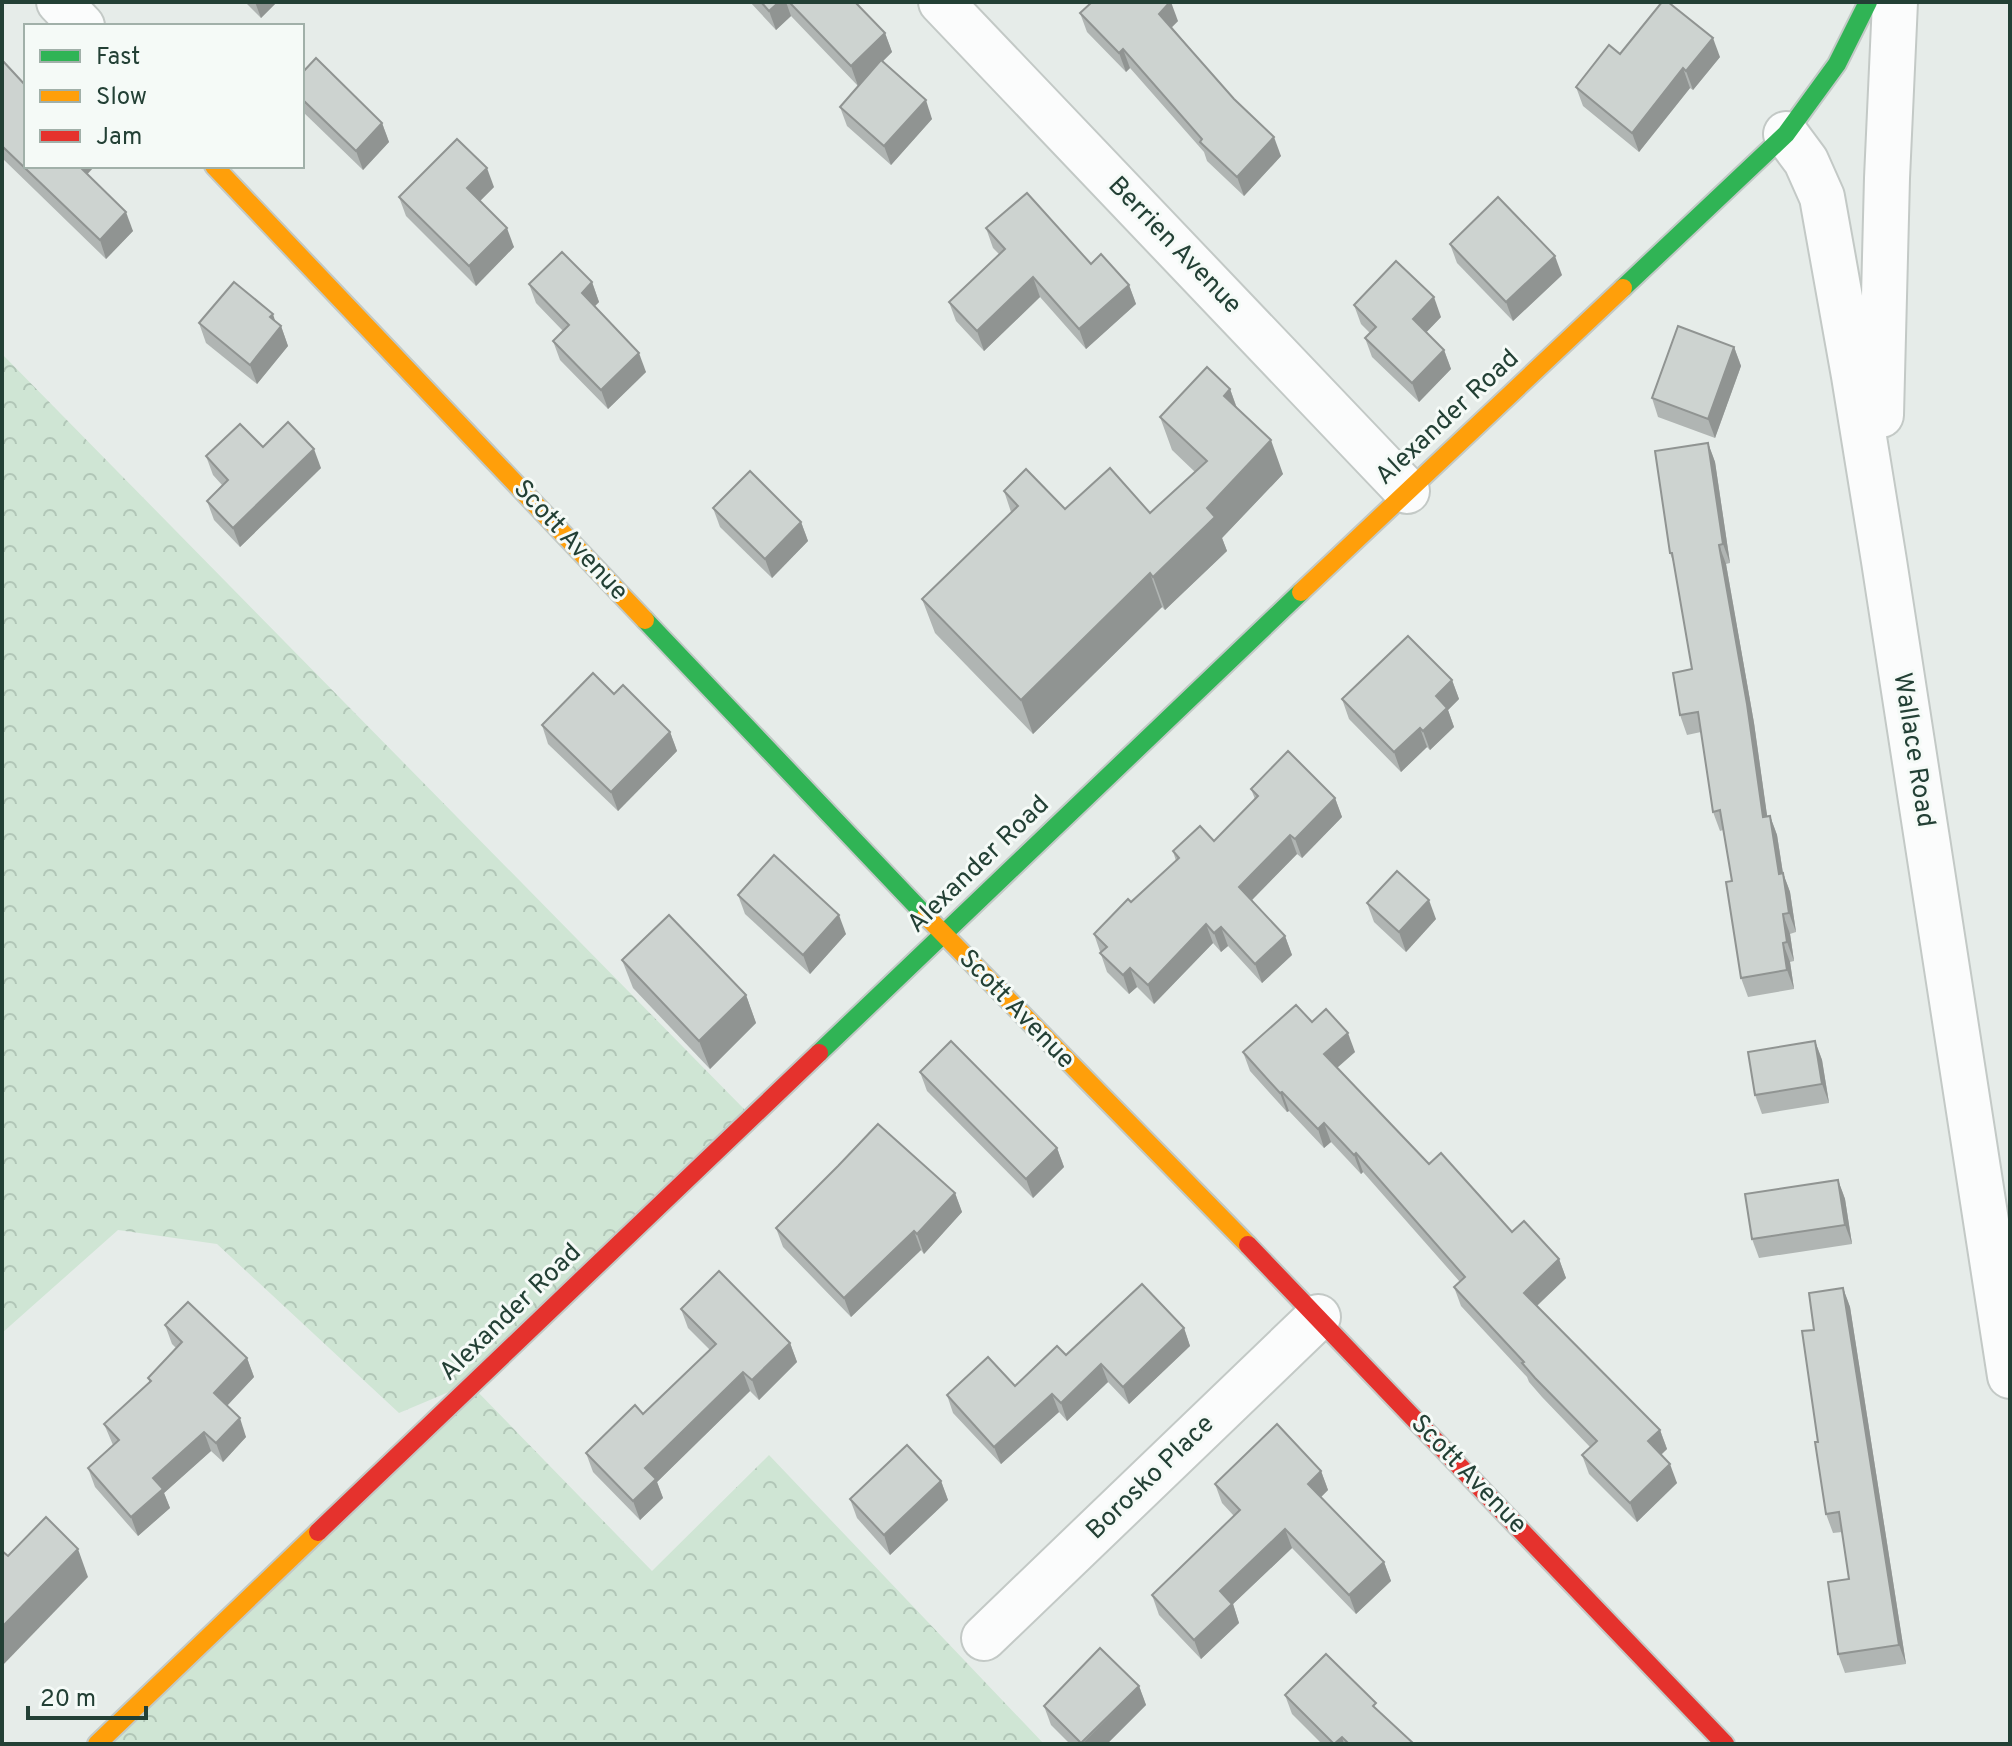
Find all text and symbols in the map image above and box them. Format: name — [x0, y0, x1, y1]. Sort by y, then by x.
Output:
legend — [24, 24, 304, 168]
text: Fast — [96, 43, 140, 73]
text: Slow — [96, 83, 147, 113]
text: Jam — [96, 123, 142, 153]
street label: Berrien Avenue — [1100, 170, 1248, 322]
street label: Alexander Road — [1369, 343, 1527, 493]
street label: Scott Avenue — [505, 473, 635, 609]
street label: Wallace Road — [1884, 670, 1942, 830]
street label: Alexander Road — [901, 789, 1057, 941]
street label: Scott Avenue — [951, 943, 1081, 1077]
street label: Alexander Road — [433, 1237, 589, 1389]
street label: Scott Avenue — [1403, 1408, 1533, 1542]
street label: Borosko Place — [1080, 1409, 1222, 1547]
scale bar — [28, 1670, 146, 1720]
text: 20 m — [40, 1685, 96, 1715]

